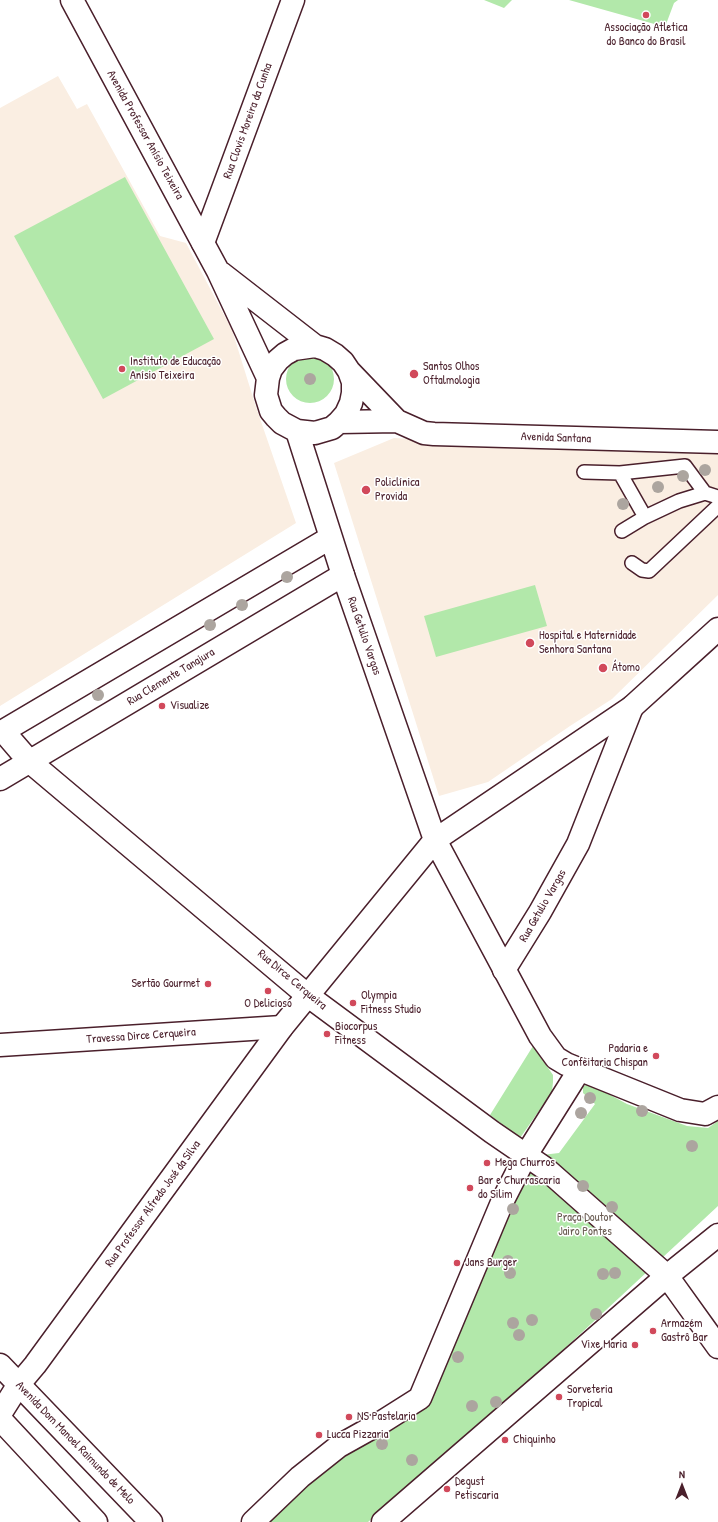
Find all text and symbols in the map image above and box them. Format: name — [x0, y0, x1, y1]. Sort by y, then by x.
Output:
marker: Associação Atletica do Banco do Brasil — [641, 10, 651, 20]
place label: Associação Atletica do Banco do Brasil — [604, 21, 688, 49]
street label: Rua Clovis Moreira da Cunha — [220, 61, 276, 181]
street label: Avenida Professor Anísio Teixeira — [103, 68, 187, 202]
place label: Instituto de Educação Anísio Teixeira — [130, 355, 221, 383]
place label: Santos Olhos Oftalmologia — [423, 360, 480, 388]
marker: Instituto de Educação Anísio Teixeira — [117, 364, 127, 374]
marker: Santos Olhos Oftalmologia — [408, 368, 420, 380]
street label: Avenida Santana — [521, 430, 591, 446]
place label: Policlínica Provida — [375, 476, 419, 504]
marker: Policlínica Provida — [360, 484, 372, 496]
street label: Rua Getulio Vargas — [344, 595, 384, 677]
place label: Hospital e Maternidade Senhora Santana — [539, 629, 637, 657]
marker: Hospital e Maternidade Senhora Santana — [524, 637, 536, 649]
street label: Rua Clemente Tanajura — [125, 645, 217, 709]
place label: Átomo — [612, 661, 640, 675]
marker: Átomo — [597, 662, 609, 674]
place label: Visualize — [170, 699, 209, 713]
marker: Visualize — [157, 701, 167, 711]
street label: Rua Getulio Vargas — [516, 867, 570, 945]
street label: Rua Dirce Cerqueira — [254, 947, 330, 1013]
place label: Sertão Gourmet — [132, 977, 200, 991]
marker: Sertão Gourmet — [203, 979, 213, 989]
marker: O Delicioso — [263, 986, 273, 996]
place label: Olympia Fitness Studio — [361, 989, 421, 1017]
place label: O Delicioso — [244, 997, 292, 1011]
marker: Olympia Fitness Studio — [348, 998, 358, 1008]
place label: Biocorpus Fitness — [335, 1020, 377, 1048]
street label: Travessa Dirce Cerqueira — [86, 1025, 196, 1047]
marker: Biocorpus Fitness — [322, 1029, 332, 1039]
place label: Padaria e Confeitaria Chispan — [562, 1042, 648, 1070]
marker: Padaria e Confeitaria Chispan — [651, 1051, 661, 1061]
street label: Rua Professor Alfredo José da Silva — [102, 1138, 204, 1270]
place label: Mega Churros — [495, 1156, 555, 1170]
marker: Mega Churros — [482, 1158, 492, 1168]
place label: Bar e Churrascaria do Silim — [478, 1174, 560, 1202]
marker: Bar e Churrascaria do Silim — [465, 1183, 475, 1193]
park label: Praça Doutor Jairo Pontes — [557, 1211, 613, 1239]
place label: Jans Burger — [465, 1256, 517, 1270]
marker: Jans Burger — [452, 1258, 462, 1268]
place label: Armazém Gastrô Bar — [661, 1317, 708, 1345]
marker: Armazém Gastrô Bar — [648, 1326, 658, 1336]
place label: Vixe Maria — [581, 1338, 627, 1352]
marker: Vixe Maria — [630, 1340, 640, 1350]
street label: Avenida Dom Manoel Raimundo de Melo — [12, 1378, 138, 1508]
place label: Sorveteria Tropical — [567, 1383, 612, 1411]
marker: Sorveteria Tropical — [554, 1392, 564, 1402]
place label: NS Pastelaria — [357, 1410, 416, 1424]
marker: NS Pastelaria — [344, 1412, 354, 1422]
place label: Lucca Pizzaria — [327, 1428, 388, 1442]
marker: Lucca Pizzaria — [314, 1430, 324, 1440]
place label: Chiquinho — [513, 1433, 556, 1447]
marker: Chiquinho — [500, 1435, 510, 1445]
north arrow — [662, 1466, 702, 1506]
text: N — [679, 1467, 685, 1481]
place label: Degust Petiscaria — [455, 1475, 498, 1503]
marker: Degust Petiscaria — [442, 1484, 452, 1494]

